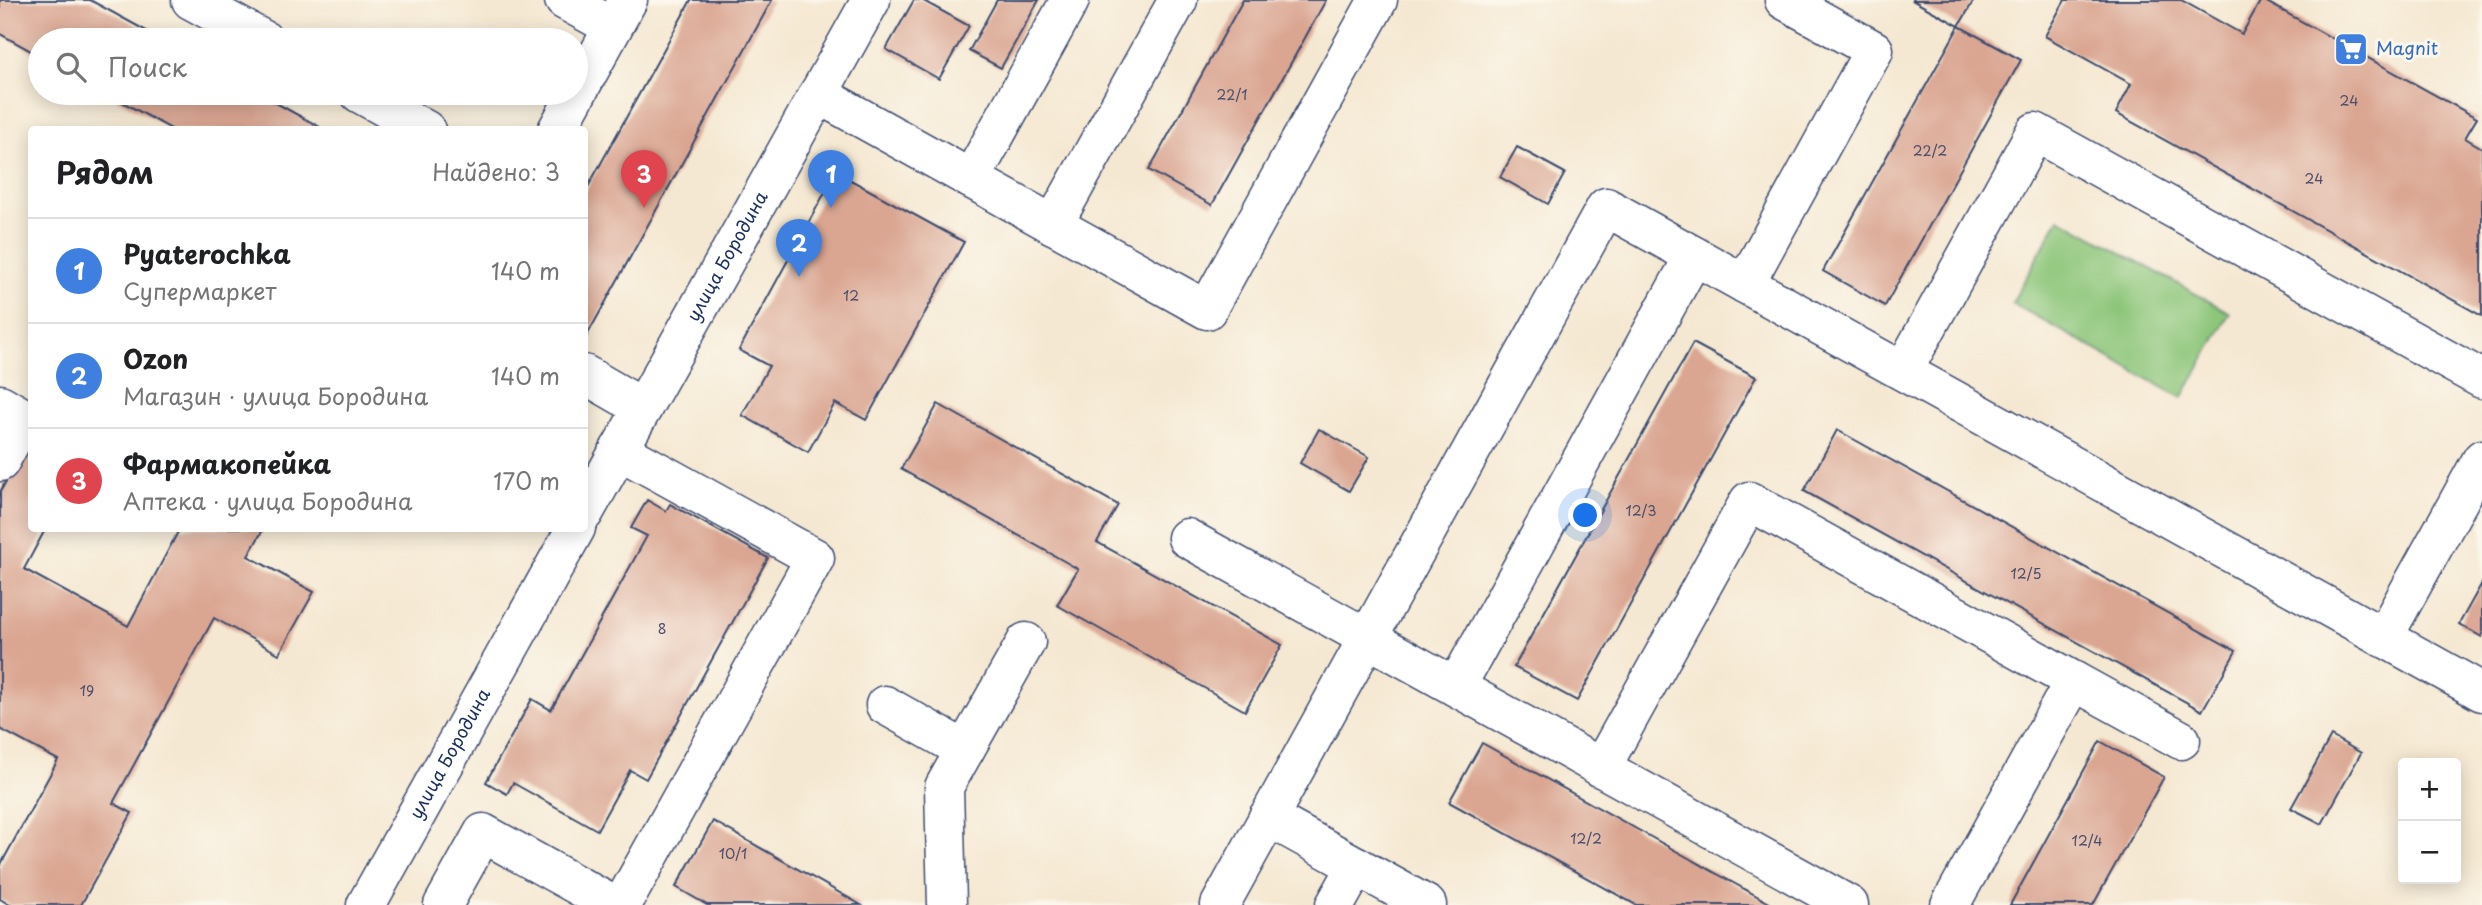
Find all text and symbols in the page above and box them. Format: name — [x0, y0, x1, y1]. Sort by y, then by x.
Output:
search box — [28, 28, 588, 105]
supermarket icon: Magnit — [2332, 30, 2370, 68]
place label: Magnit — [2376, 34, 2438, 61]
text: Поиск — [108, 47, 187, 86]
icon: search — [52, 48, 90, 86]
house number: 22/1 — [1217, 84, 1247, 105]
house number: 24 — [2340, 90, 2358, 111]
house number: 22/2 — [1913, 140, 1947, 161]
text: Рядом — [56, 149, 154, 194]
pin: 3 — [621, 150, 667, 208]
pin: 1 — [808, 150, 854, 208]
text: Найдено: 3 — [432, 154, 560, 189]
house number: 24 — [2305, 168, 2323, 189]
street label: улица Бородина — [679, 185, 774, 326]
pin: 2 — [776, 219, 822, 277]
text: Pyaterochka — [123, 234, 291, 273]
text: 1 — [74, 253, 85, 288]
text: 140 m — [491, 253, 560, 288]
text: Супермаркет — [123, 273, 277, 308]
house number: 12 — [843, 285, 859, 306]
text: Ozon — [123, 339, 188, 378]
text: 2 — [71, 358, 87, 393]
text: 140 m — [491, 358, 560, 393]
text: Магазин · улица Бородина — [123, 378, 428, 413]
text: Фармакопейка — [123, 444, 331, 483]
text: 3 — [71, 463, 87, 498]
text: 170 m — [493, 463, 560, 498]
text: Аптека · улица Бородина — [123, 483, 412, 518]
your location — [1568, 498, 1602, 532]
house number: 12/3 — [1625, 500, 1657, 521]
house number: 12/5 — [2011, 563, 2041, 584]
house number: 8 — [658, 618, 666, 639]
house number: 19 — [80, 680, 94, 701]
street label: улица Бородина — [402, 682, 496, 823]
map controls — [2398, 758, 2461, 884]
button: + — [2398, 758, 2461, 821]
button: − — [2398, 821, 2461, 884]
house number: 12/2 — [1570, 828, 1602, 849]
house number: 12/4 — [2072, 830, 2102, 851]
house number: 10/1 — [719, 843, 747, 864]

